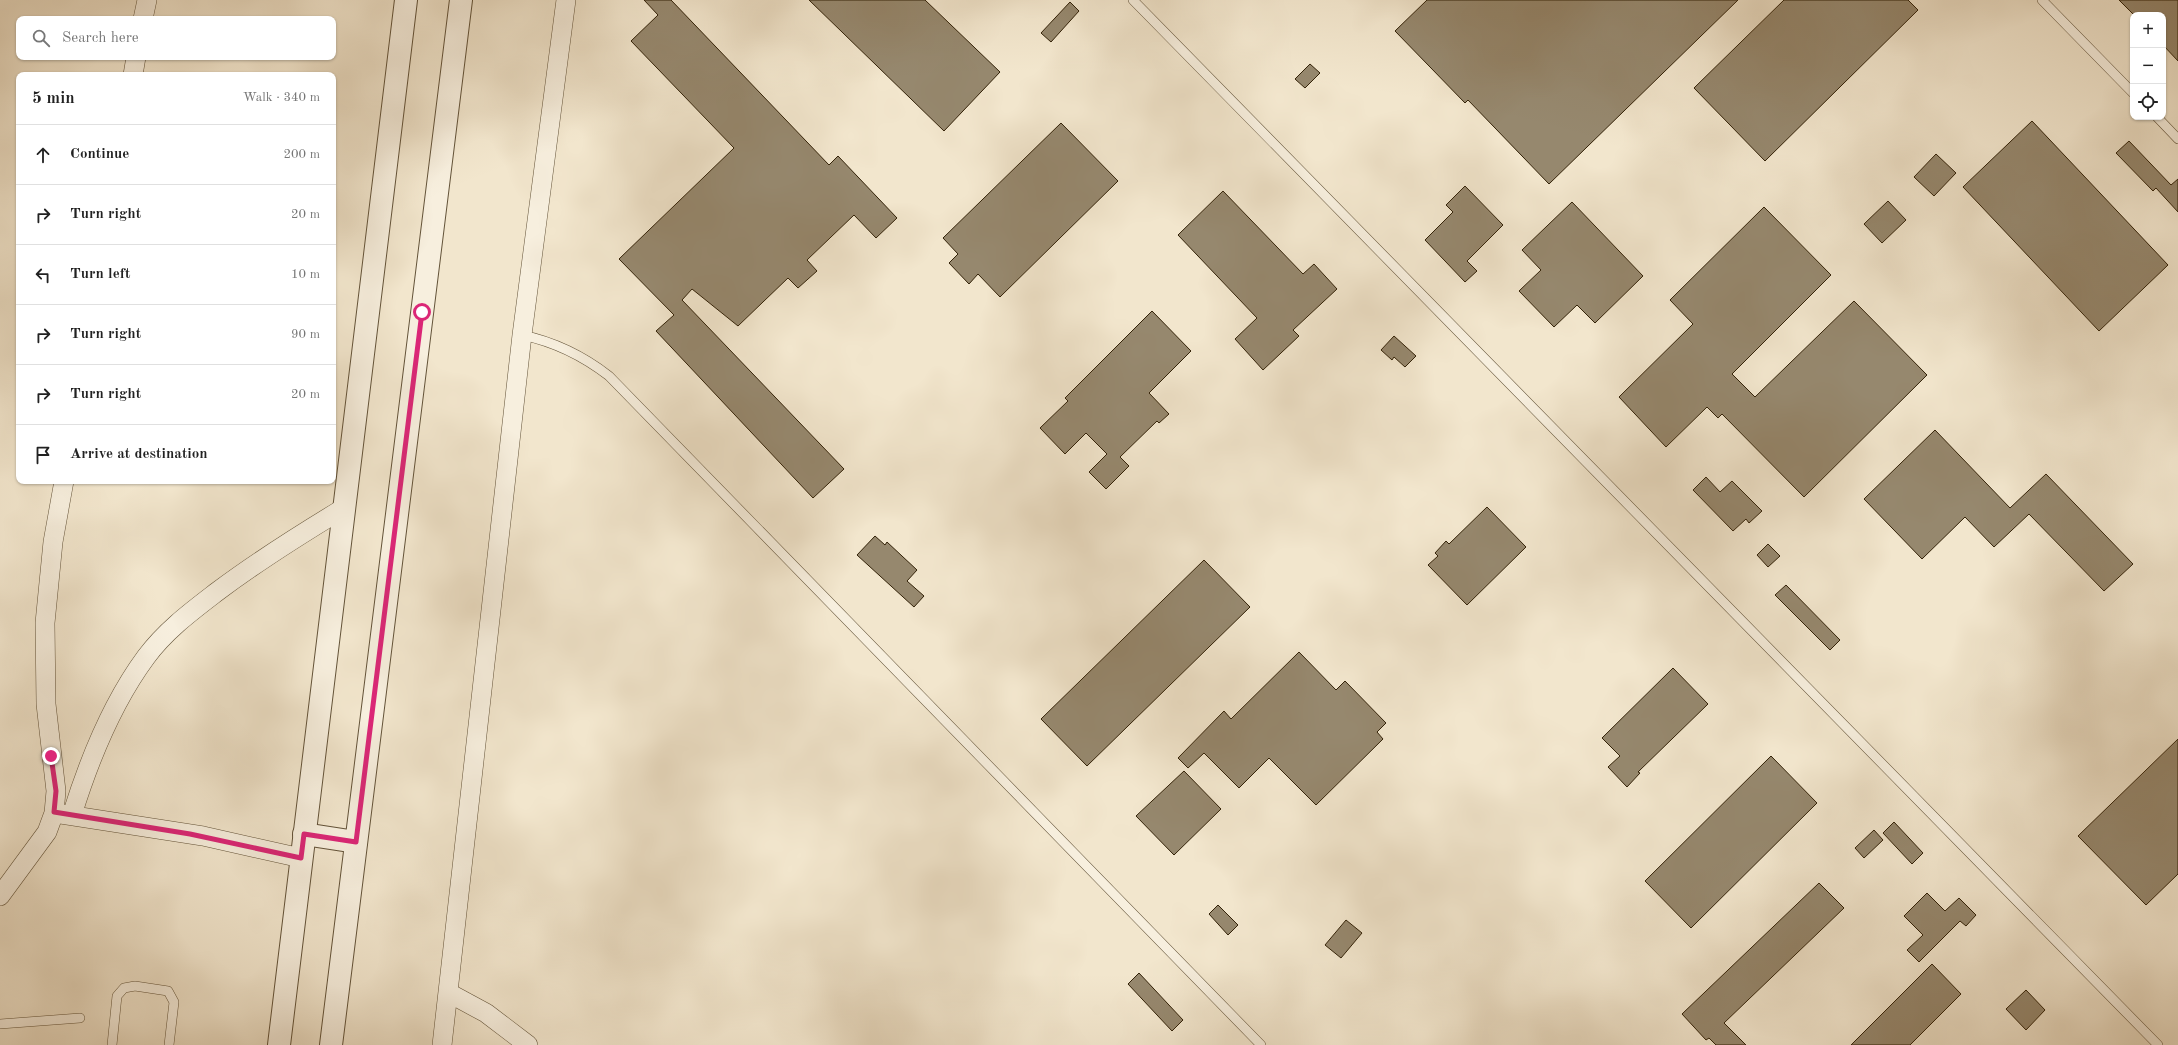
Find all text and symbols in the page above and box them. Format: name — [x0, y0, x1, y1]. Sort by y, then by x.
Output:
map controls — [2130, 12, 2166, 120]
button: + — [2130, 12, 2166, 48]
search box — [16, 16, 336, 60]
icon: search — [30, 27, 52, 49]
text: Search here — [62, 31, 139, 46]
button: − — [2130, 48, 2166, 84]
button: locate — [2130, 84, 2166, 120]
text: 5 min — [32, 90, 75, 107]
text: Walk · 340 m — [243, 91, 320, 104]
icon: ahead — [32, 144, 54, 166]
text: Continue — [70, 147, 129, 162]
text: 200 m — [283, 148, 320, 161]
icon: right — [32, 204, 54, 226]
text: Turn right — [70, 207, 141, 222]
text: 20 m — [291, 208, 320, 221]
icon: left — [32, 264, 54, 286]
text: Turn left — [70, 267, 130, 282]
text: 10 m — [291, 268, 320, 281]
route start — [413, 303, 431, 321]
icon: right — [32, 324, 54, 346]
text: Turn right — [70, 327, 141, 342]
text: 90 m — [291, 328, 320, 341]
icon: right — [32, 384, 54, 406]
text: Turn right — [70, 387, 141, 402]
text: 20 m — [291, 388, 320, 401]
icon: arrive — [32, 444, 54, 466]
text: Arrive at destination — [70, 447, 208, 462]
route end — [42, 747, 60, 765]

